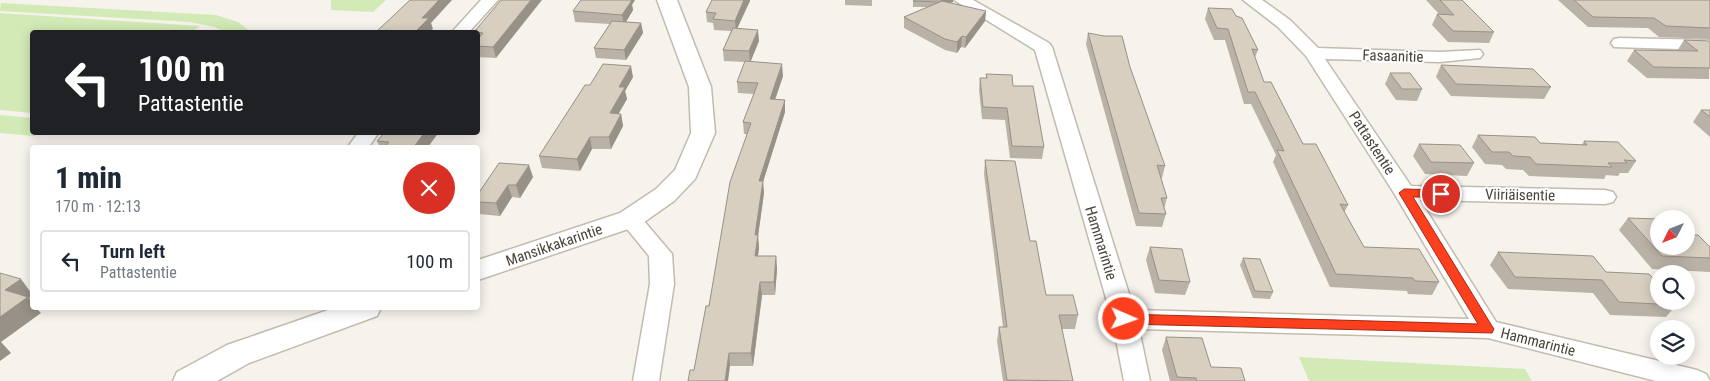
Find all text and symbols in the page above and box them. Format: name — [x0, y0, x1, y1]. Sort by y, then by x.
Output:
street label: Fasaanitie — [1362, 46, 1424, 66]
text: 100 m — [138, 49, 225, 90]
icon: left — [55, 50, 120, 115]
text: Pattastentie — [138, 91, 244, 116]
street label: Pattastentie — [1345, 108, 1399, 178]
text: 1 min — [55, 160, 122, 195]
button: close — [403, 162, 455, 214]
pin — [1420, 173, 1462, 215]
icon: arrive — [1427, 180, 1455, 208]
street label: Viiriäisentie — [1485, 185, 1555, 205]
text: 170 m · 12:13 — [55, 197, 141, 216]
street label: Hammarintie — [1081, 204, 1121, 282]
north arrow — [1650, 210, 1695, 255]
map controls — [1650, 210, 1695, 365]
street label: Mansikkakarintie — [503, 220, 605, 270]
text: Turn left — [100, 240, 165, 263]
icon: left — [57, 247, 85, 275]
text: 100 m — [406, 250, 453, 273]
text: Pattastentie — [100, 263, 177, 282]
button: search — [1650, 265, 1695, 310]
position arrow — [1097, 292, 1149, 344]
button: layers — [1650, 320, 1695, 365]
street label: Hammarintie — [1499, 324, 1577, 360]

